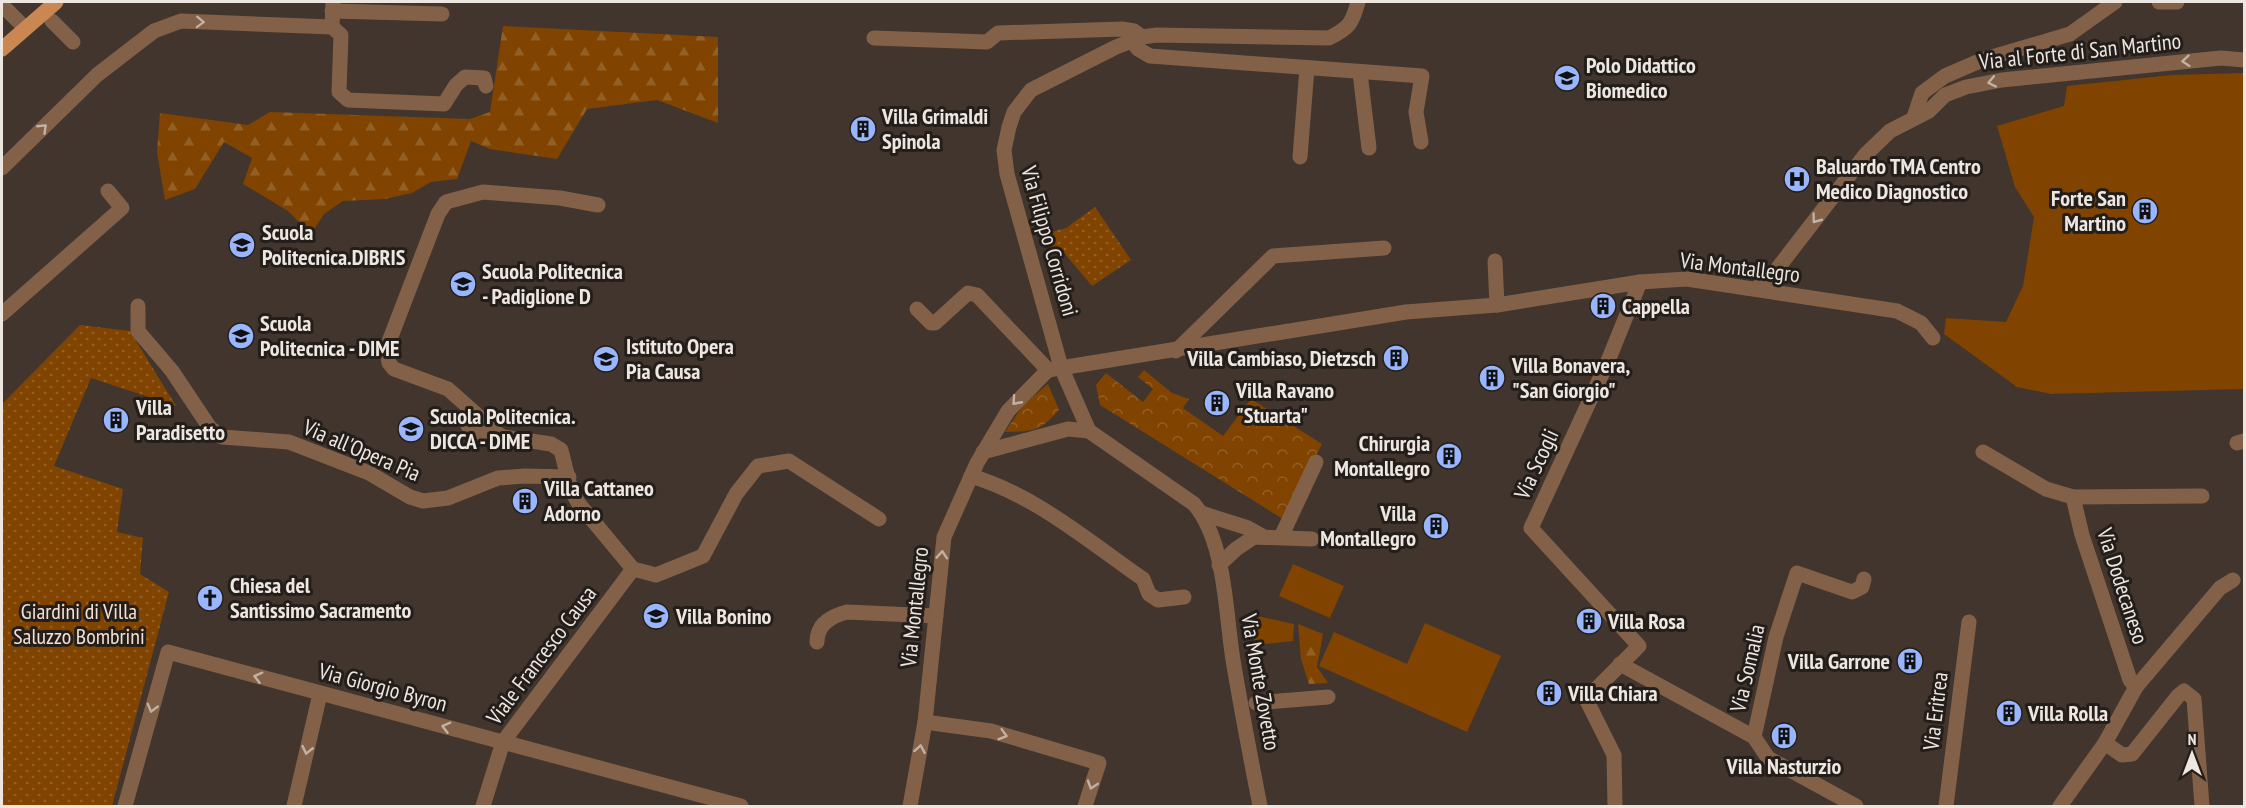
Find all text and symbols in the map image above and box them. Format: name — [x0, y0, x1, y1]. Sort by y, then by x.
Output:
one-way arrow — [196, 15, 205, 28]
street label: Via al Forte di San Martino — [1977, 26, 2182, 76]
place label: Polo Didattico Biomedico — [1586, 51, 1696, 104]
one-way arrow — [2182, 54, 2191, 67]
school or university icon: Polo Didattico Biomedico — [1552, 63, 1582, 93]
one-way arrow — [1988, 75, 1998, 88]
place label: Villa Grimaldi Spinola — [881, 102, 988, 155]
building icon: Villa Grimaldi Spinola — [848, 114, 878, 144]
one-way arrow — [36, 124, 47, 135]
place label: Baluardo TMA Centro Medico Diagnostico — [1816, 152, 1981, 205]
street label: Via Filippo Corridoni — [1015, 162, 1085, 319]
hospital icon: Baluardo TMA Centro Medico Diagnostico — [1782, 164, 1812, 194]
place label: Forte San Martino — [2051, 184, 2126, 237]
building icon: Forte San Martino — [2130, 196, 2160, 226]
one-way arrow — [1813, 212, 1824, 223]
place label: Scuola Politecnica.DIBRIS — [262, 218, 406, 271]
school or university icon: Scuola Politecnica.DIBRIS — [227, 230, 257, 260]
street label: Via Montallegro — [1677, 246, 1802, 288]
place label: Scuola Politecnica - Padiglione D — [482, 257, 623, 310]
school or university icon: Scuola Politecnica - Padiglione D — [448, 269, 478, 299]
building icon: Cappella — [1588, 291, 1618, 321]
place label: Cappella — [1622, 292, 1690, 320]
place label: Scuola Politecnica - DIME — [260, 309, 399, 362]
school or university icon: Scuola Politecnica - DIME — [226, 321, 256, 351]
place label: Istituto Opera Pia Causa — [626, 332, 734, 385]
building icon: Villa Cambiaso, Dietzsch — [1381, 343, 1411, 373]
school or university icon: Istituto Opera Pia Causa — [591, 344, 621, 374]
place label: Villa Cambiaso, Dietzsch — [1186, 344, 1376, 372]
place label: Villa Bonavera, "San Giorgio" — [1511, 351, 1630, 404]
building icon: Villa Bonavera, "San Giorgio" — [1477, 363, 1507, 393]
place label: Villa Ravano "Stuarta" — [1235, 376, 1334, 429]
building icon: Villa Ravano "Stuarta" — [1202, 388, 1232, 418]
place label: Villa Paradisetto — [135, 393, 225, 446]
one-way arrow — [1012, 395, 1023, 405]
place label: Scuola Politecnica. DICCA - DIME — [430, 402, 576, 455]
building icon: Villa Paradisetto — [101, 405, 131, 435]
street label: Via all'Opera Pia — [298, 412, 425, 487]
school or university icon: Scuola Politecnica. DICCA - DIME — [396, 414, 426, 444]
street label: Via Scogli — [1507, 424, 1564, 504]
place label: Chirurgia Montallegro — [1334, 429, 1430, 482]
building icon: Chirurgia Montallegro — [1434, 441, 1464, 471]
place label: Villa Cattaneo Adorno — [543, 474, 654, 527]
building icon: Villa Cattaneo Adorno — [510, 486, 540, 516]
place label: Villa Montallegro — [1320, 499, 1416, 552]
building icon: Villa Montallegro — [1421, 511, 1451, 541]
street label: Via Dodecaneso — [2091, 524, 2155, 648]
street label: Via Montallegro — [894, 546, 934, 669]
one-way arrow — [935, 551, 948, 560]
place label: Chiesa del Santissimo Sacramento — [230, 571, 411, 624]
street label: Viale Francesco Causa — [479, 580, 602, 731]
church icon: Chiesa del Santissimo Sacramento — [195, 583, 225, 613]
park label: Giardini di Villa Saluzzo Bombrini — [13, 597, 145, 650]
school or university icon: Villa Bonino — [641, 601, 671, 631]
place label: Villa Bonino — [675, 602, 772, 630]
building icon: Villa Rosa — [1574, 606, 1604, 636]
place label: Villa Rosa — [1607, 607, 1685, 635]
street label: Via Monte Zovetto — [1235, 611, 1287, 752]
street label: Via Somalia — [1723, 621, 1771, 716]
building icon: Villa Garrone — [1895, 646, 1925, 676]
place label: Villa Garrone — [1787, 647, 1890, 675]
street label: Via Giorgio Byron — [315, 656, 450, 718]
street label: Via Eritrea — [1916, 670, 1954, 753]
one-way arrow — [253, 671, 263, 684]
building icon: Villa Chiara — [1534, 678, 1564, 708]
place label: Villa Chiara — [1567, 679, 1658, 707]
building icon: Villa Rolla — [1994, 698, 2024, 728]
place label: Villa Rolla — [2027, 699, 2108, 727]
one-way arrow — [147, 702, 159, 713]
building icon: Villa Nasturzio — [1769, 721, 1799, 751]
one-way arrow — [441, 722, 451, 735]
north arrow — [2162, 724, 2222, 784]
one-way arrow — [997, 728, 1008, 740]
text: N — [2188, 729, 2196, 749]
one-way arrow — [914, 744, 926, 754]
one-way arrow — [301, 745, 314, 755]
place label: Villa Nasturzio — [1726, 752, 1842, 780]
one-way arrow — [1087, 779, 1099, 790]

